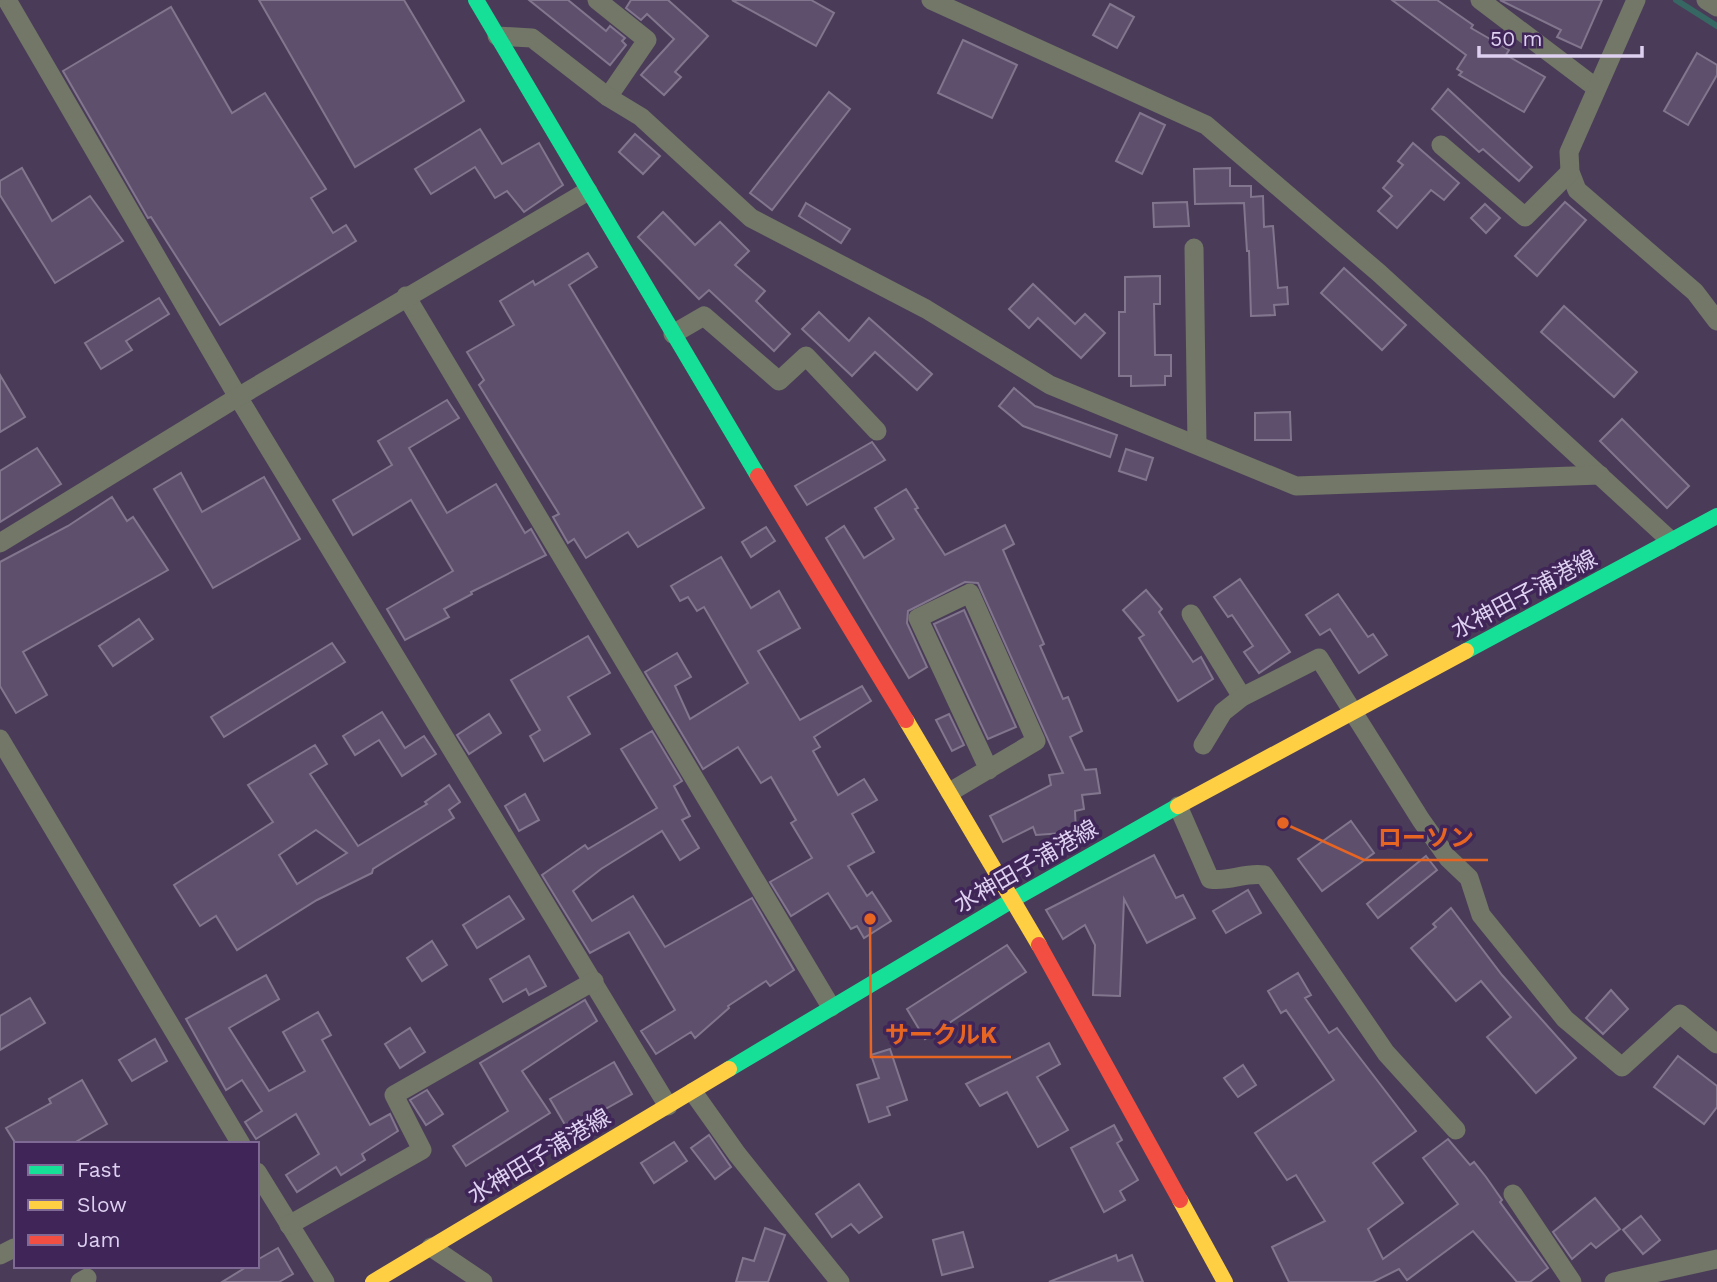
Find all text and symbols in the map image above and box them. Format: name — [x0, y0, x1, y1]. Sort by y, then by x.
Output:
scale bar — [1479, 14, 1642, 58]
text: 50 m — [1490, 26, 1542, 51]
street label: 水神田子浦港線 — [1447, 545, 1602, 644]
street label: 水神田子浦港線 — [950, 814, 1103, 918]
callout: ローソン — [1364, 815, 1488, 860]
text: ローソン — [1378, 824, 1474, 852]
callout: サークルK — [871, 1012, 1011, 1057]
text: サークルK — [885, 1021, 997, 1049]
street label: 水神田子浦港線 — [463, 1103, 615, 1209]
legend — [14, 1142, 259, 1268]
text: Fast — [77, 1157, 121, 1182]
text: Slow — [77, 1192, 127, 1217]
text: Jam — [77, 1227, 120, 1252]

